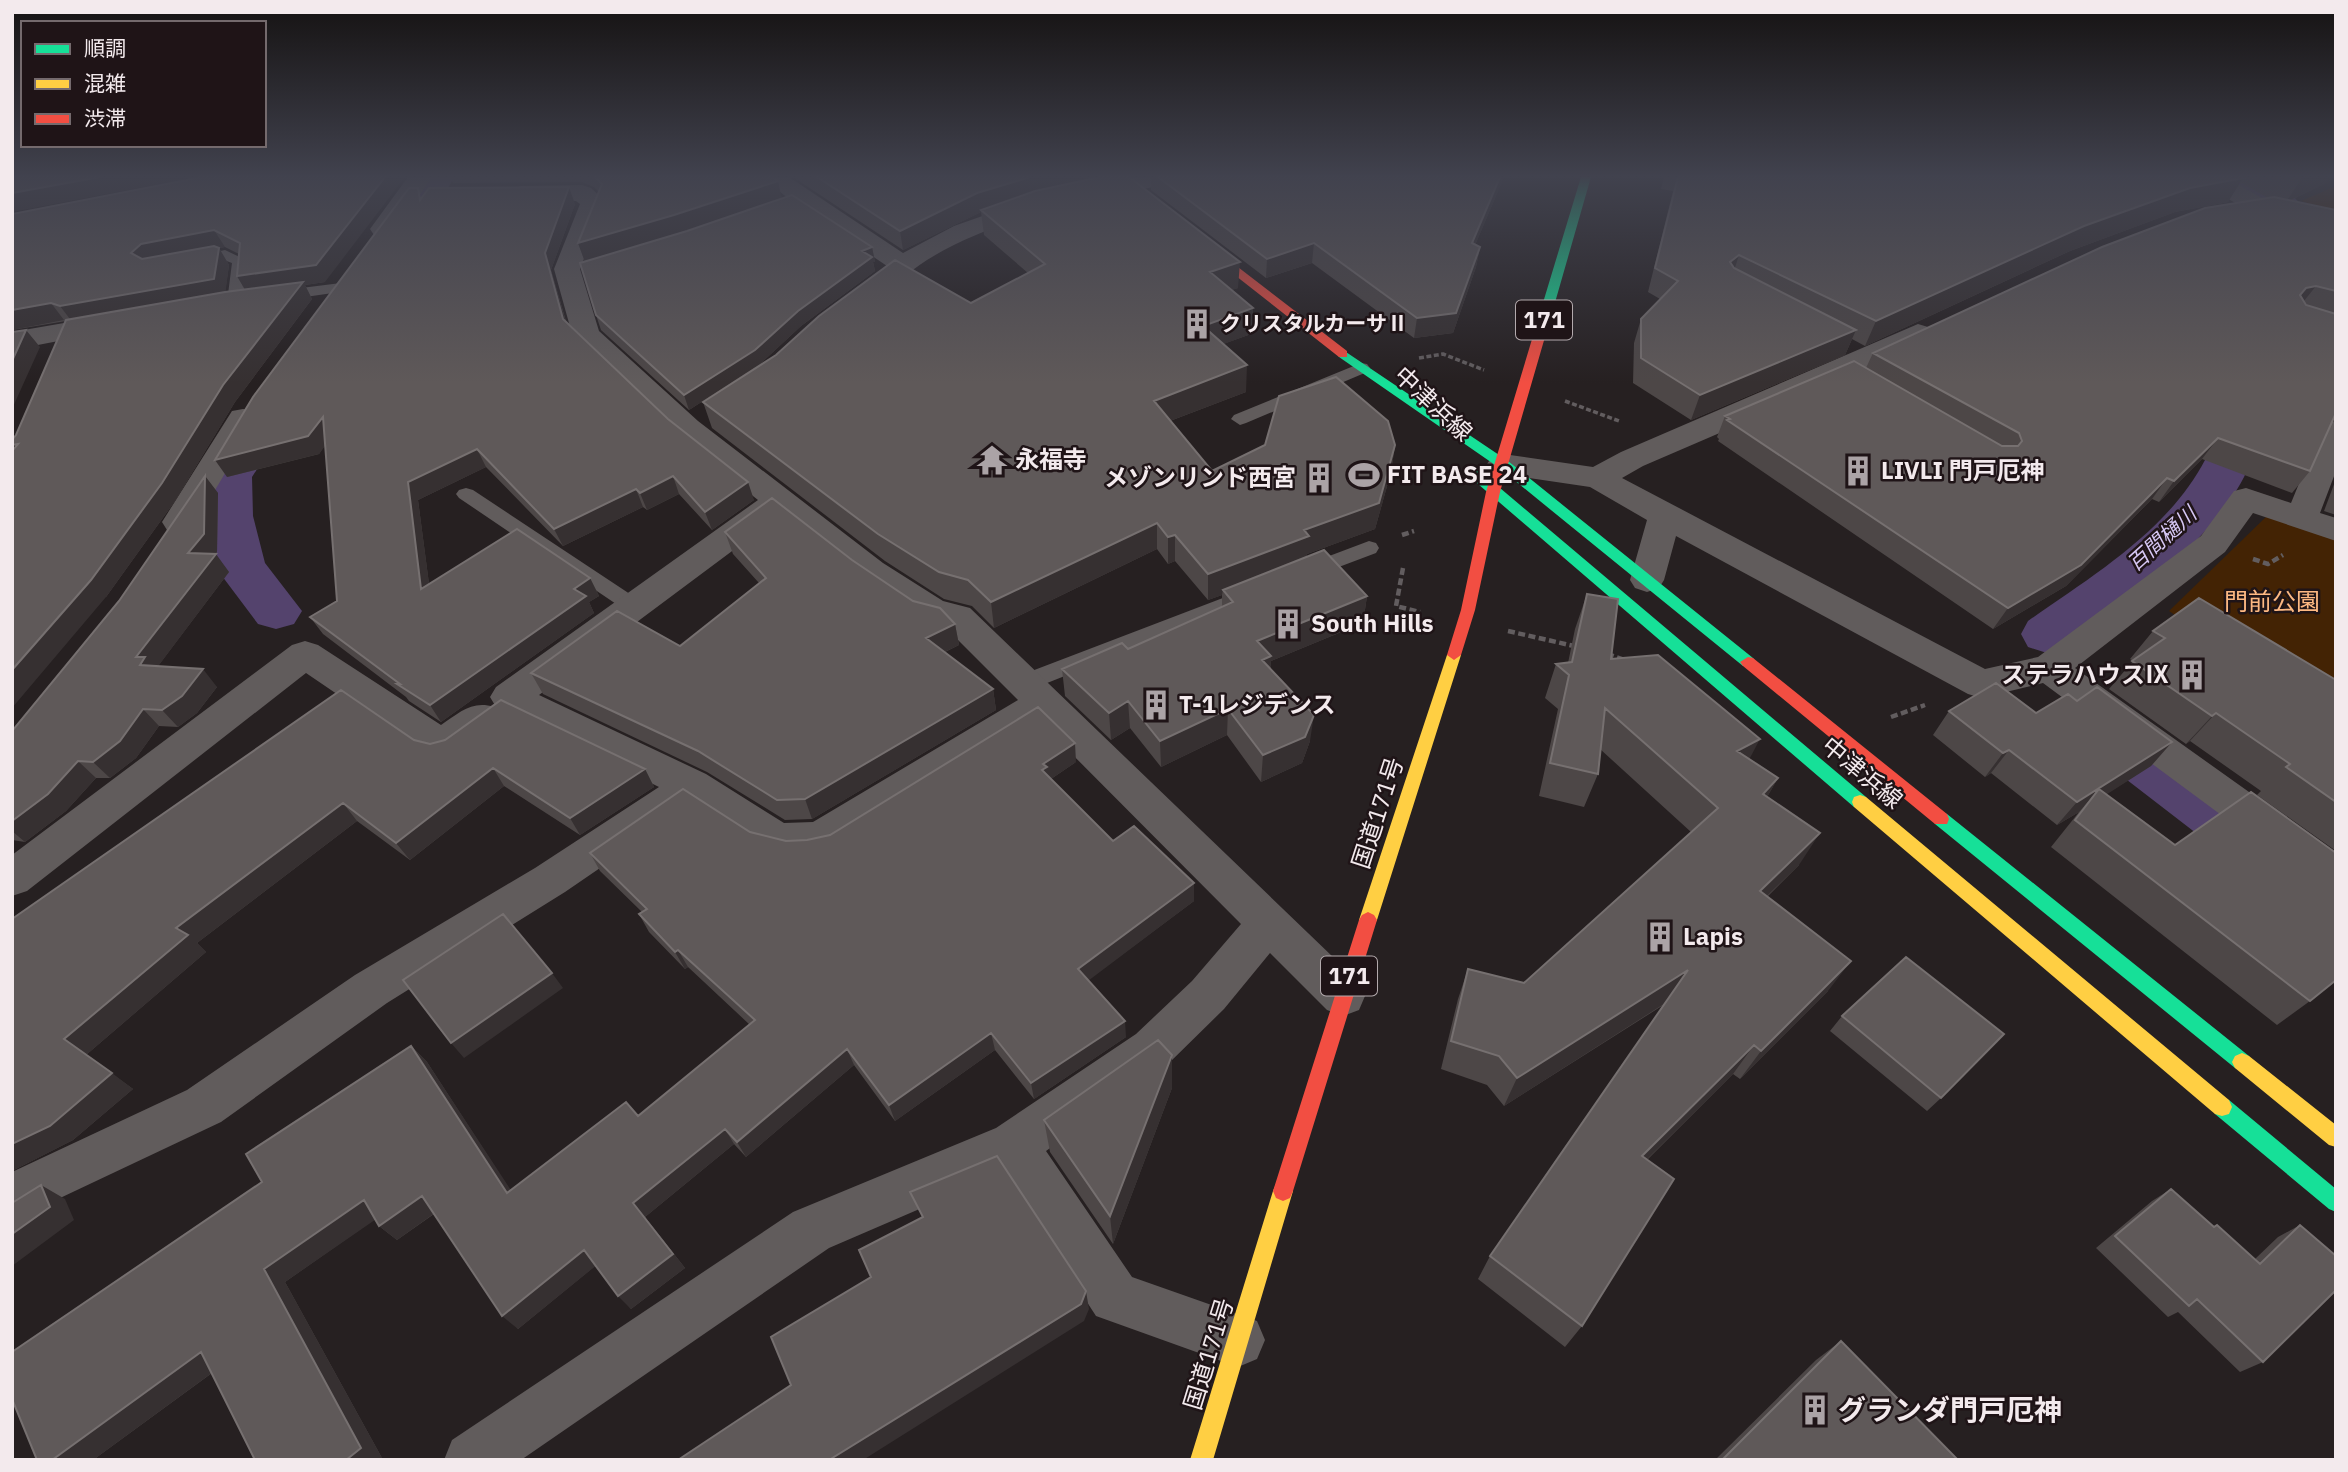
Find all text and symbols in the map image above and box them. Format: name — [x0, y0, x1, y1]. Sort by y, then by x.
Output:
legend — [21, 21, 266, 147]
text: 順調 — [84, 34, 126, 62]
text: 混雑 — [84, 69, 126, 97]
text: 渋滞 — [84, 104, 126, 132]
road number: 171 — [1516, 300, 1572, 340]
building icon: クリスタルカーサⅡ — [1180, 307, 1214, 341]
place label: クリスタルカーサⅡ — [1220, 309, 1408, 337]
street label: 中津浜線 — [1388, 359, 1480, 448]
temple icon: 永福寺 — [975, 443, 1009, 477]
place label: 永福寺 — [1015, 443, 1087, 475]
building icon: LIVLI 門戸厄神 — [1841, 454, 1875, 488]
place label: LIVLI 門戸厄神 — [1881, 454, 2044, 486]
sports icon: FIT BASE 24 — [1347, 458, 1381, 492]
place label: FIT BASE 24 — [1387, 458, 1527, 490]
place label: メゾンリンド西宮 — [1104, 461, 1296, 493]
building icon: メゾンリンド西宮 — [1302, 461, 1336, 495]
water label: 百間樋川 — [2121, 498, 2203, 577]
park label: 門前公園 — [2224, 585, 2320, 617]
building icon: South Hills — [1271, 607, 1305, 641]
place label: South Hills — [1311, 607, 1434, 639]
place label: ステラハウスⅨ — [2001, 658, 2169, 690]
building icon: ステラハウスⅨ — [2175, 658, 2209, 692]
building icon: T-1レジデンス — [1139, 688, 1173, 722]
place label: T-1レジデンス — [1179, 688, 1336, 720]
street label: 中津浜線 — [1816, 729, 1910, 815]
street label: 国道171号 — [1344, 753, 1410, 872]
building icon: Lapis — [1643, 920, 1677, 954]
place label: Lapis — [1683, 920, 1743, 952]
road number: 171 — [1321, 956, 1377, 995]
street label: 国道171号 — [1176, 1294, 1240, 1413]
place label: グランダ門戸厄神 — [1838, 1391, 2062, 1428]
building icon: グランダ門戸厄神 — [1798, 1393, 1832, 1427]

